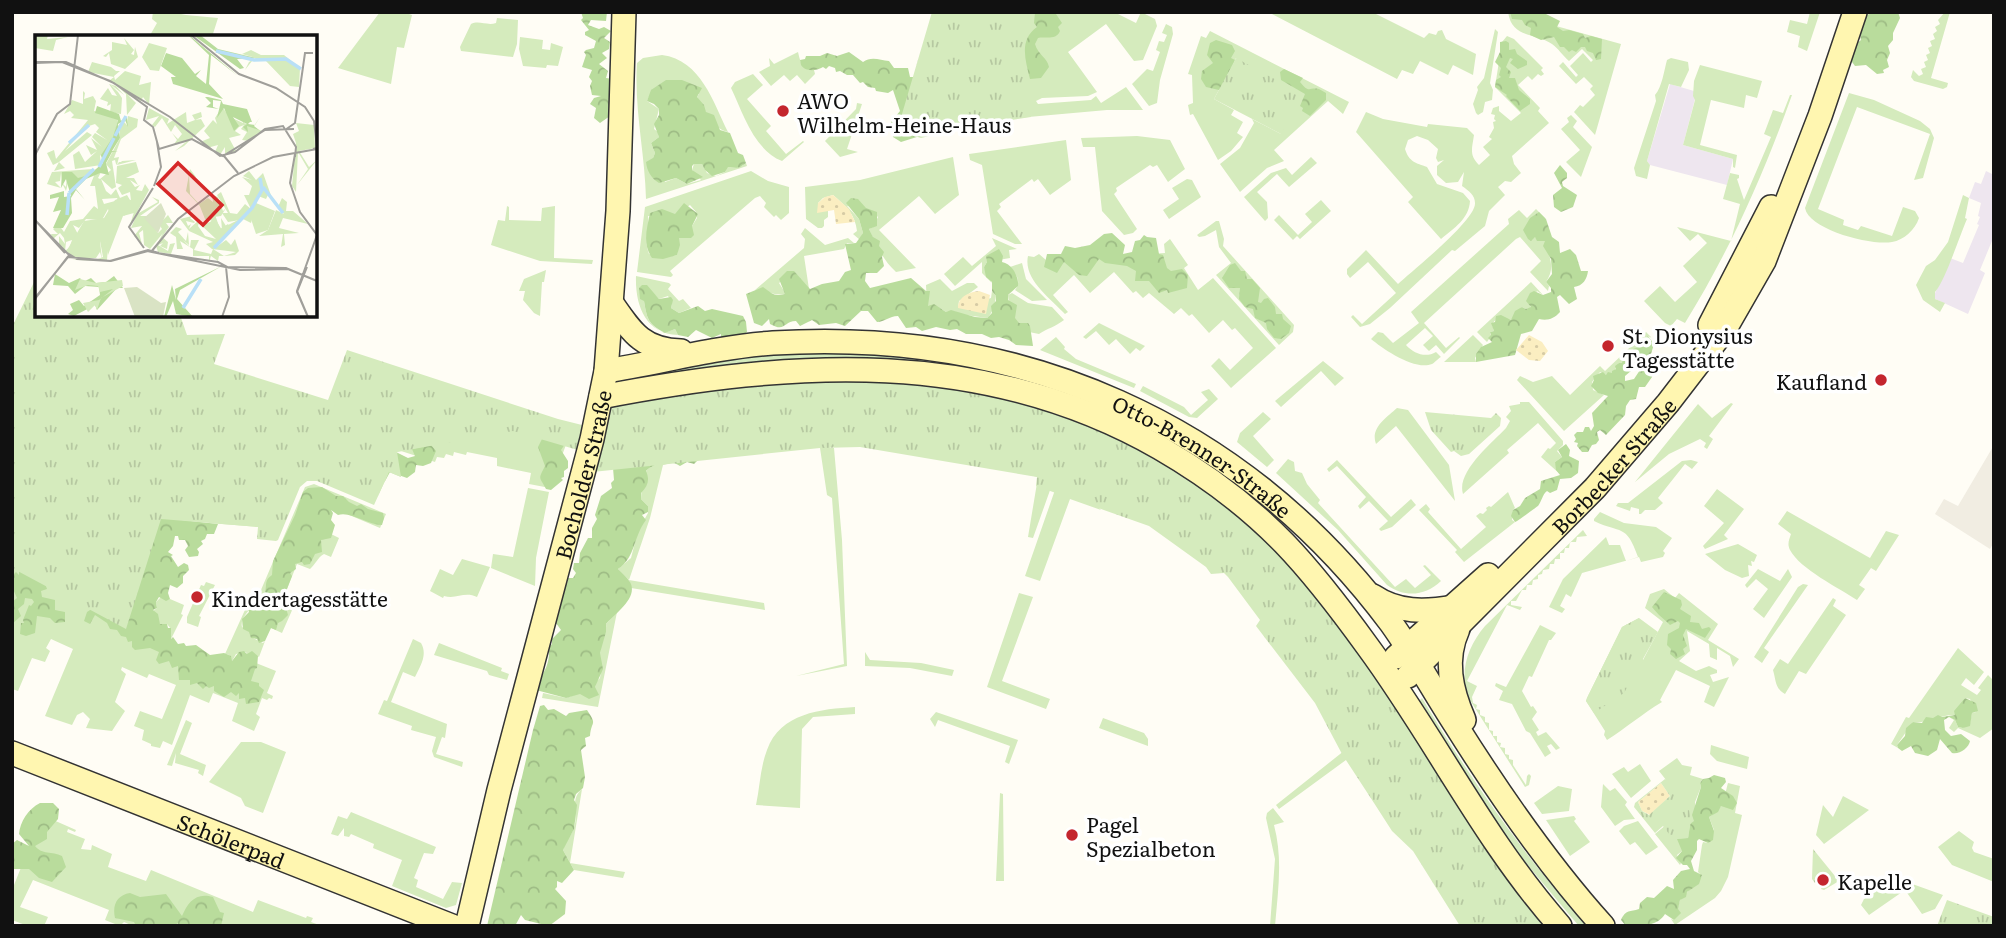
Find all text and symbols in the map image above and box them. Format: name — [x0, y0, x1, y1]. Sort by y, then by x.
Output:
inset map — [35, 35, 317, 317]
place label: AWO Wilhelm-Heine-Haus — [797, 84, 1011, 139]
marker: AWO Wilhelm-Heine-Haus — [775, 103, 791, 119]
place label: St. Dionysius Tagesstätte — [1622, 319, 1753, 374]
marker: St. Dionysius Tagesstätte — [1600, 338, 1616, 354]
place label: Kaufland — [1776, 365, 1867, 396]
marker: Kaufland — [1873, 372, 1889, 388]
street label: Otto-Brenner-Straße — [1108, 386, 1300, 524]
street label: Bocholder Straße — [545, 387, 617, 562]
street label: Borbecker Straße — [1543, 390, 1682, 540]
place label: Kindertagesstätte — [211, 582, 388, 613]
marker: Kindertagesstätte — [189, 589, 205, 605]
street label: Schölerpad — [173, 804, 290, 875]
place label: Pagel Spezialbeton — [1086, 808, 1216, 863]
marker: Pagel Spezialbeton — [1064, 827, 1080, 843]
place label: Kapelle — [1837, 865, 1912, 896]
marker: Kapelle — [1815, 872, 1831, 888]

